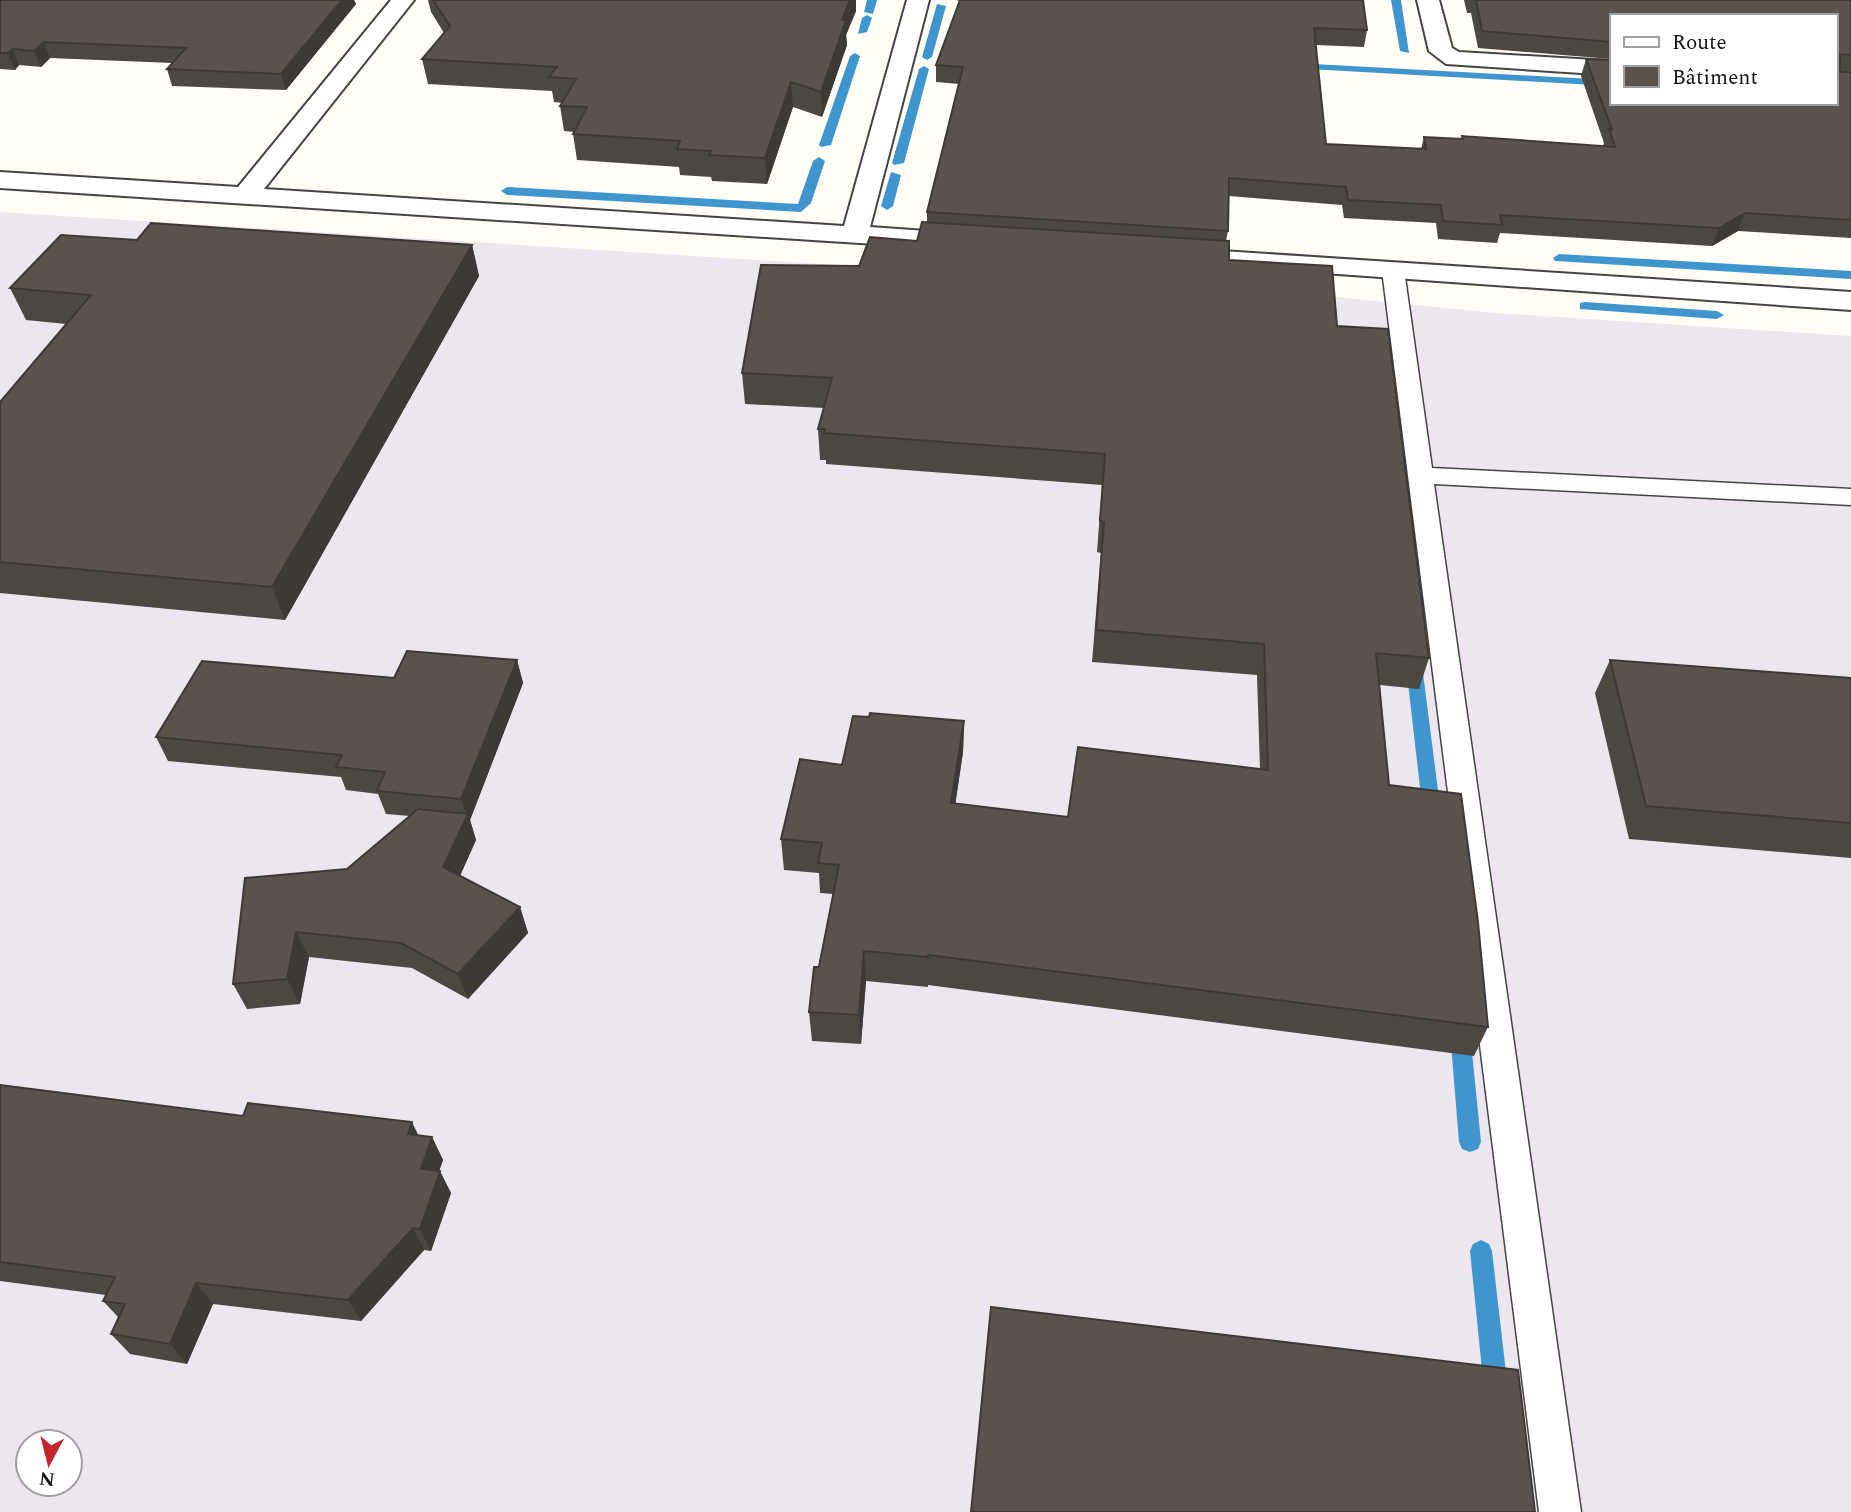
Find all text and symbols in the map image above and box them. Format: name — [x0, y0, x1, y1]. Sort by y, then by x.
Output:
legend — [1610, 14, 1837, 105]
text: Route — [1672, 27, 1727, 59]
text: Bâtiment — [1672, 62, 1758, 94]
north arrow — [14, 1428, 84, 1498]
text: N — [38, 1463, 57, 1494]

